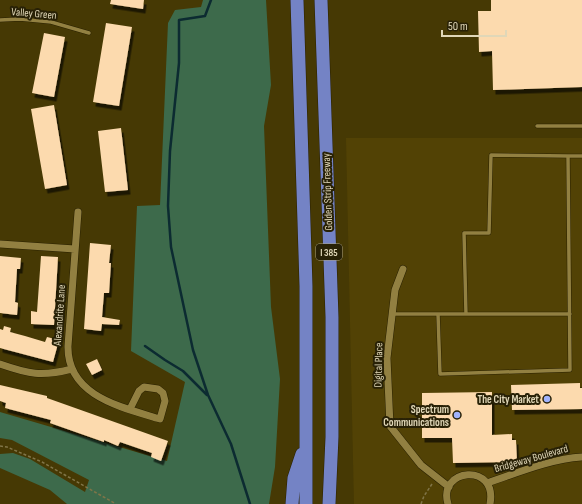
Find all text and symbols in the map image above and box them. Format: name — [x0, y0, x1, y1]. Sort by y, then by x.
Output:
street label: Valley Green — [11, 5, 57, 22]
scale bar — [442, 12, 506, 38]
text: 50 m — [448, 19, 468, 34]
street label: Golden Strip Freeway — [320, 152, 335, 231]
road number: I 385 — [316, 244, 342, 260]
street label: Alexandrite Lane — [51, 284, 68, 347]
street label: Digital Place — [372, 342, 385, 388]
place label: The City Market — [477, 393, 539, 406]
marker: The City Market — [542, 394, 552, 404]
place label: Spectrum Communications — [383, 403, 449, 429]
marker: Spectrum Communications — [452, 410, 462, 420]
street label: Bridgeway Boulevard — [493, 442, 570, 475]

